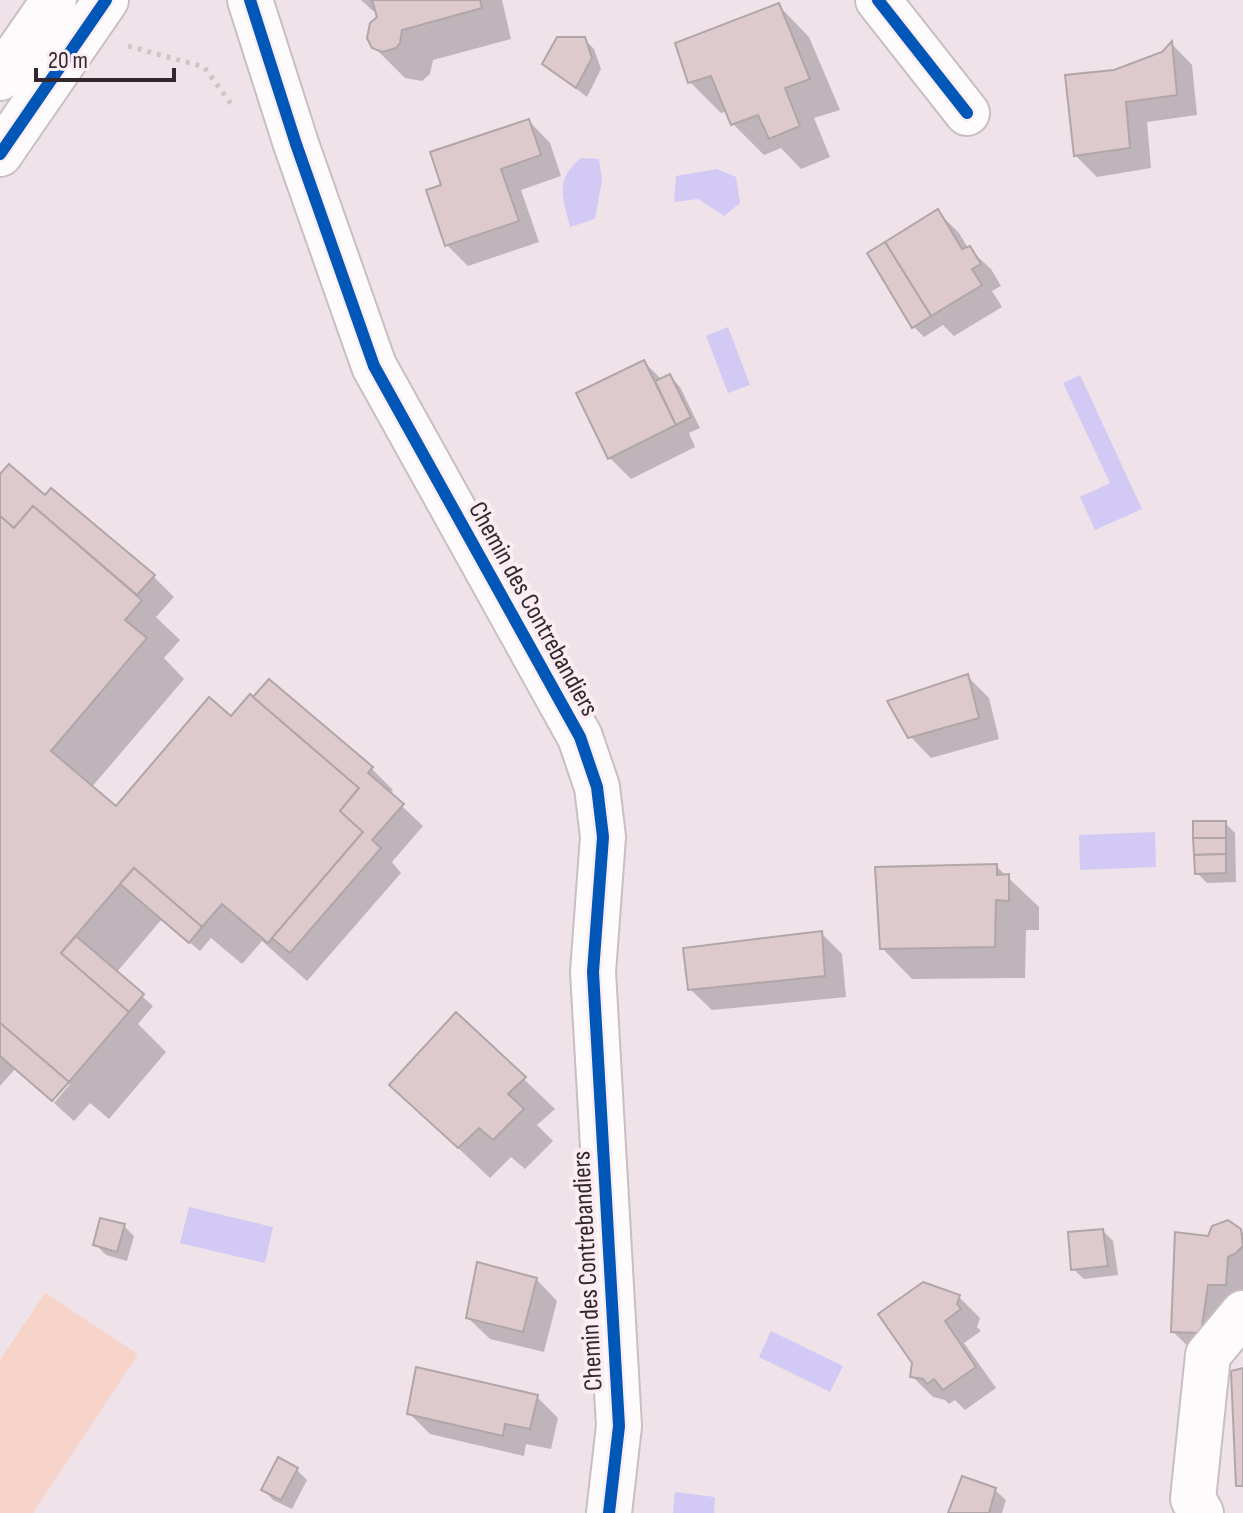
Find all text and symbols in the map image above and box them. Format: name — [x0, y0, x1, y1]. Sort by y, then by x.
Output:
scale bar — [36, 32, 174, 82]
text: 20 m — [48, 46, 88, 75]
street label: Chemin des Contrebandiers — [461, 496, 605, 722]
street label: Chemin des Contrebandiers — [566, 1150, 610, 1392]

